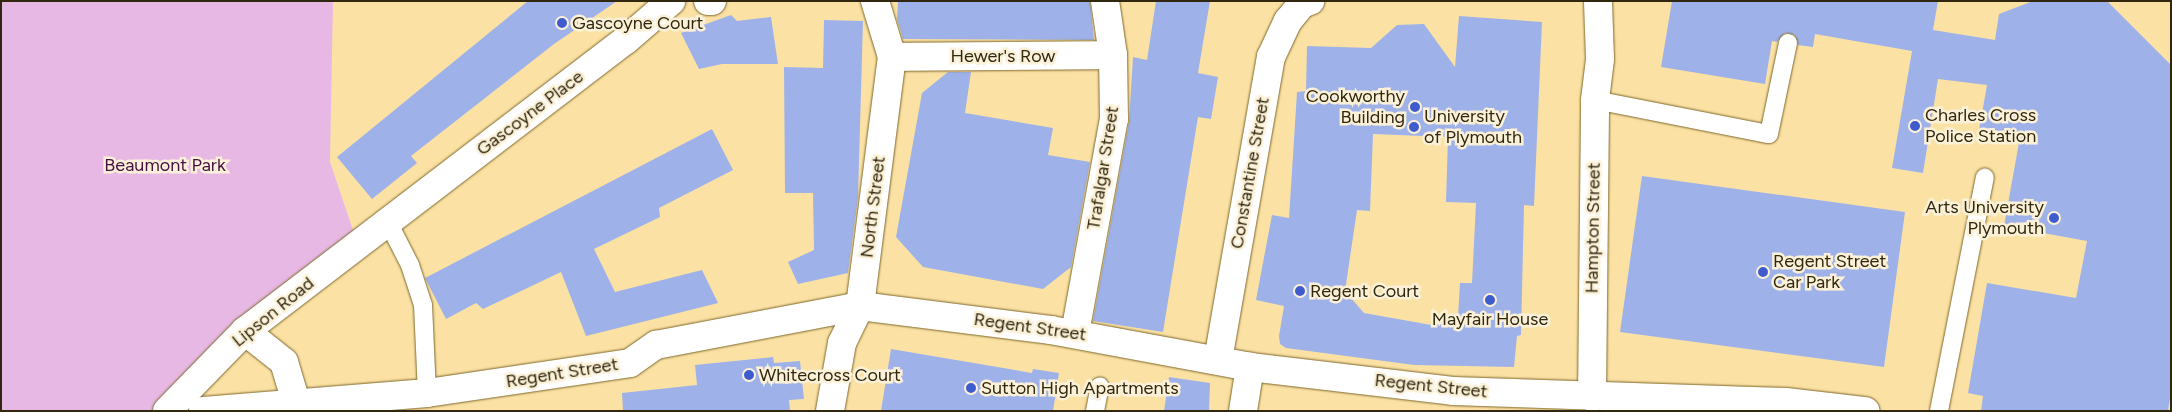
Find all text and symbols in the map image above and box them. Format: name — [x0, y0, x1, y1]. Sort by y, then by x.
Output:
place label: Gascoyne Court — [572, 12, 703, 34]
marker: Gascoyne Court — [556, 17, 568, 29]
street label: Hewer's Row — [951, 45, 1055, 67]
street label: Gascoyne Place — [472, 66, 588, 160]
place label: Cookworthy Building — [1306, 86, 1405, 128]
street label: Constantine Street — [1226, 96, 1274, 250]
marker: Cookworthy Building — [1409, 101, 1421, 113]
street label: Trafalgar Street — [1083, 105, 1123, 231]
place label: Charles Cross Police Station — [1925, 105, 2036, 148]
place label: University of Plymouth — [1424, 106, 1522, 148]
marker: Charles Cross Police Station — [1909, 120, 1921, 132]
marker: University of Plymouth — [1408, 121, 1420, 133]
park label: Beaumont Park — [104, 154, 226, 176]
street label: North Street — [856, 155, 890, 259]
street label: Hampton Street — [1581, 162, 1605, 294]
place label: Arts University Plymouth — [1925, 197, 2044, 240]
marker: Arts University Plymouth — [2048, 212, 2060, 224]
place label: Regent Street Car Park — [1773, 251, 1886, 294]
marker: Regent Street Car Park — [1757, 266, 1769, 278]
street label: Lipson Road — [228, 272, 318, 352]
place label: Regent Court — [1310, 280, 1419, 302]
marker: Regent Court — [1294, 285, 1306, 297]
marker: Mayfair House — [1484, 294, 1496, 306]
street label: Regent Street — [972, 308, 1088, 346]
place label: Mayfair House — [1432, 308, 1548, 330]
street label: Regent Street — [504, 353, 620, 393]
place label: Whitecross Court — [759, 364, 901, 386]
marker: Whitecross Court — [743, 369, 755, 381]
street label: Regent Street — [1374, 369, 1488, 403]
place label: Sutton High Apartments — [981, 377, 1179, 399]
marker: Sutton High Apartments — [965, 382, 977, 394]

